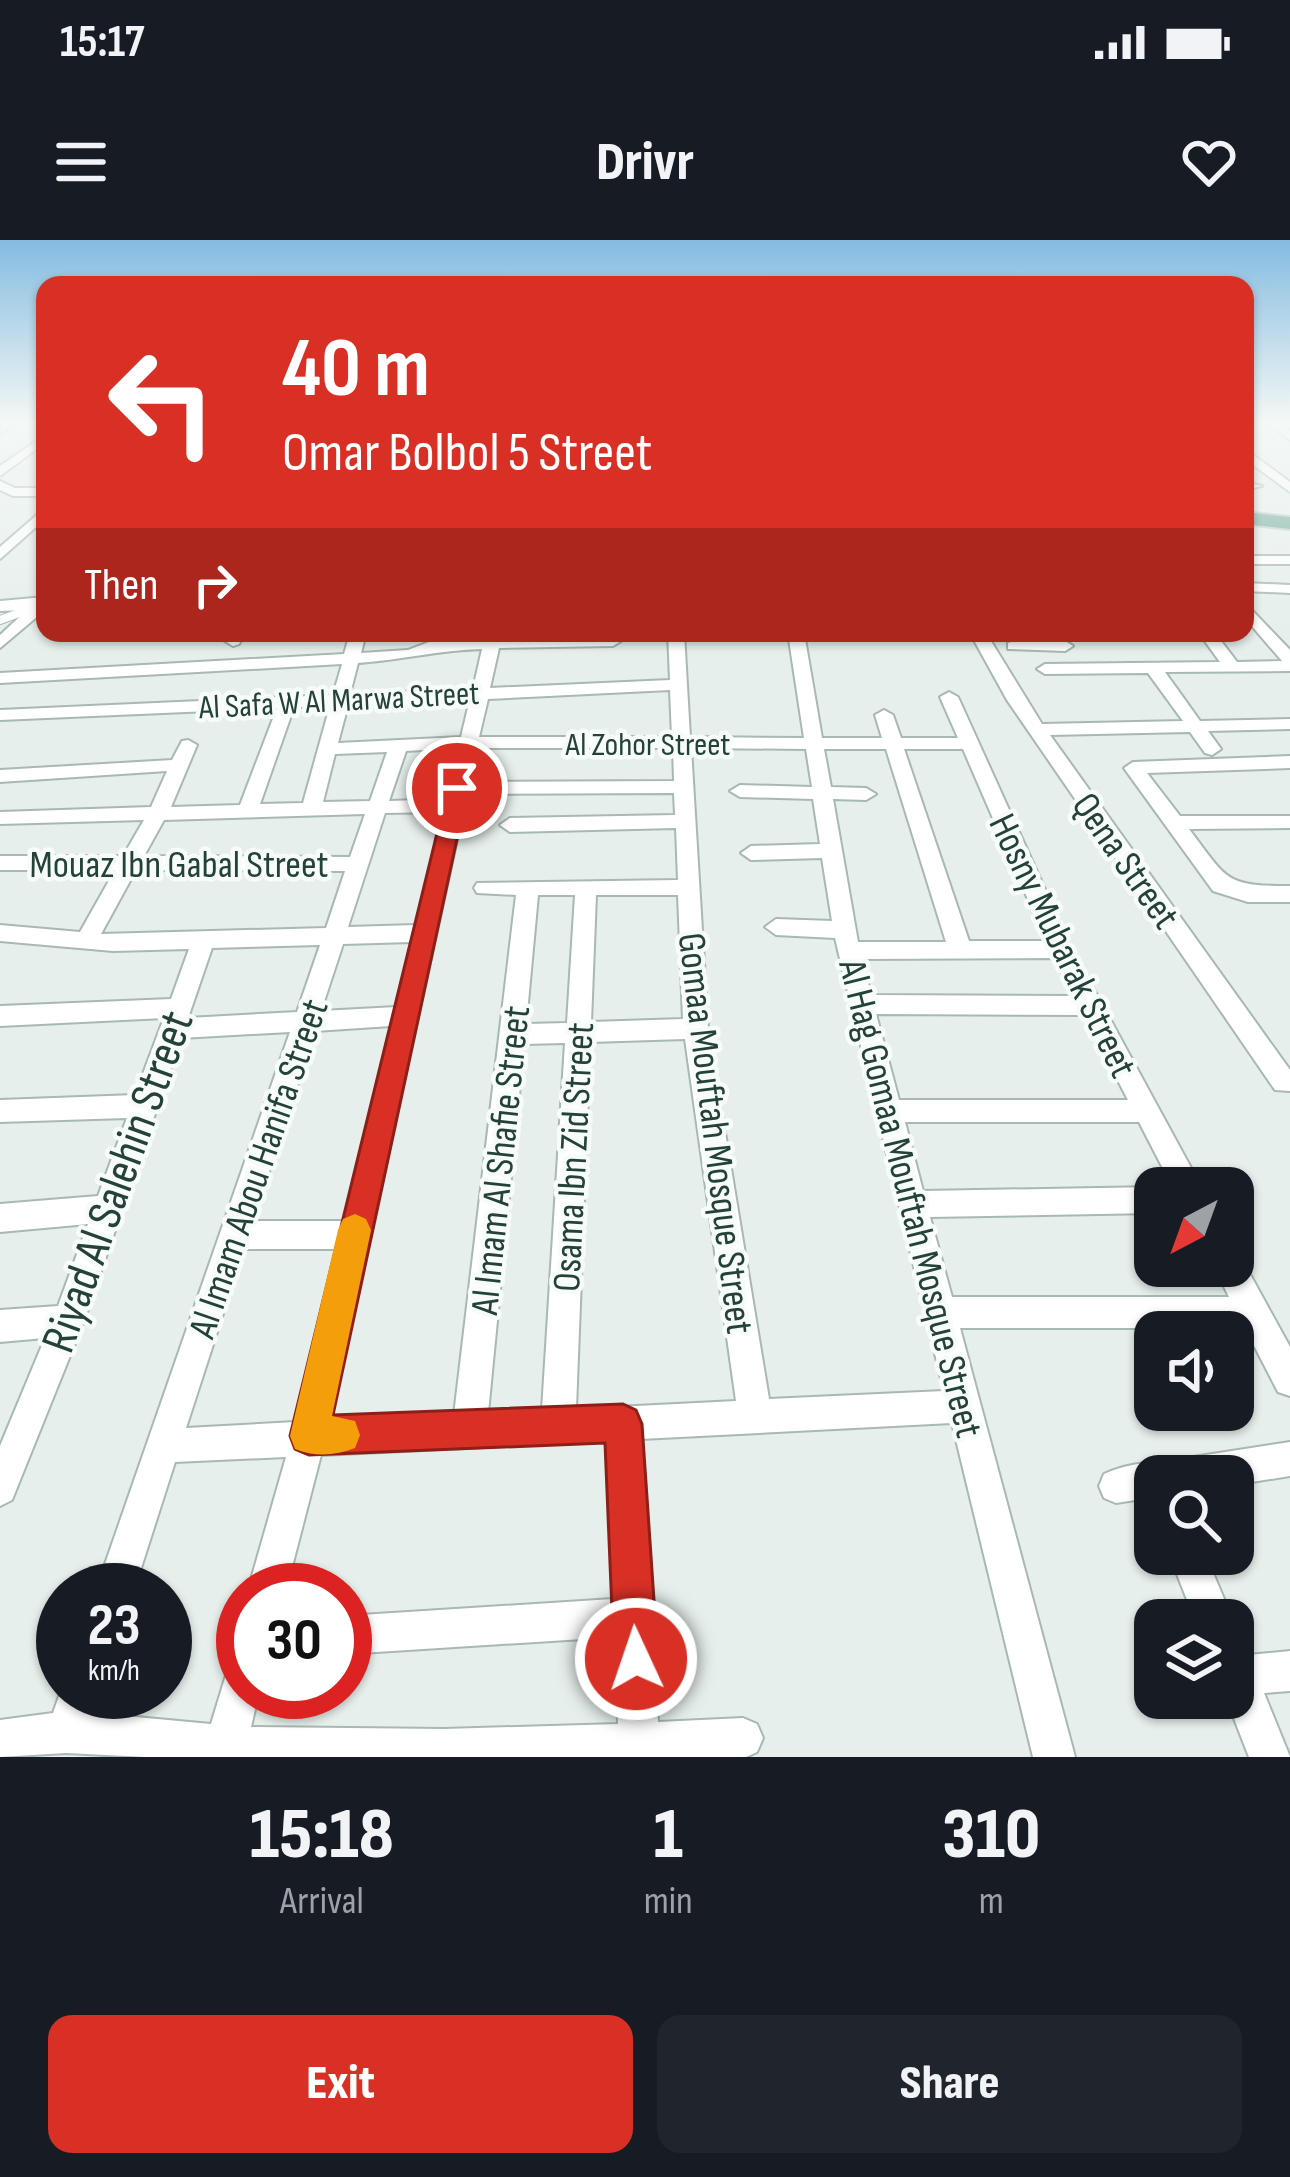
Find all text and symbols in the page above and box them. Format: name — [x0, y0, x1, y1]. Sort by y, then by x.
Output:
text: 15:17 — [60, 15, 144, 70]
icon: menu — [48, 129, 114, 195]
icon: heart — [1176, 129, 1242, 195]
text: Drivr — [596, 130, 694, 195]
text: 40 m — [282, 319, 430, 420]
icon: left — [84, 324, 240, 480]
text: Omar Bolbol 5 Street — [282, 421, 652, 486]
icon: right — [182, 552, 248, 618]
text: Then — [84, 558, 158, 613]
street label: Al Safa W Al Marwa Street — [197, 674, 480, 728]
street label: Al Zohor Street — [565, 725, 730, 765]
pin — [406, 737, 508, 839]
icon: arrive — [424, 755, 490, 821]
street label: Qena Street — [1061, 784, 1189, 938]
street label: Hosny Mubarak Street — [978, 807, 1146, 1086]
street label: Mouaz Ibn Gabal Street — [29, 842, 329, 889]
street label: Gomaa Mouftah Mosque Street — [667, 930, 762, 1336]
street label: Al Hag Gomaa Mouftah Mosque Street — [827, 954, 992, 1442]
street label: Al Imam Abou Hanifa Street — [179, 993, 339, 1345]
street label: Riyad Al Salehin Street — [30, 1003, 207, 1360]
street label: Al Imam Al Shafie Street — [462, 1004, 541, 1318]
street label: Osama Ibn Zid Street — [544, 1021, 605, 1293]
north arrow — [1134, 1167, 1254, 1287]
map controls — [1134, 1167, 1254, 1719]
button: sound — [1134, 1311, 1254, 1431]
button: search — [1134, 1455, 1254, 1575]
speed limit sign: 30 — [216, 1563, 372, 1719]
text: 23 — [87, 1590, 141, 1662]
position arrow — [573, 1596, 699, 1722]
button: layers — [1134, 1599, 1254, 1719]
text: km/h — [88, 1653, 140, 1689]
text: 15:18 — [250, 1792, 394, 1879]
text: 1 — [653, 1792, 683, 1879]
text: 310 — [942, 1792, 1040, 1879]
text: Arrival — [280, 1878, 364, 1925]
text: min — [644, 1878, 693, 1925]
text: m — [979, 1878, 1004, 1925]
button: Exit — [48, 2015, 633, 2153]
button: Share — [657, 2015, 1242, 2153]

